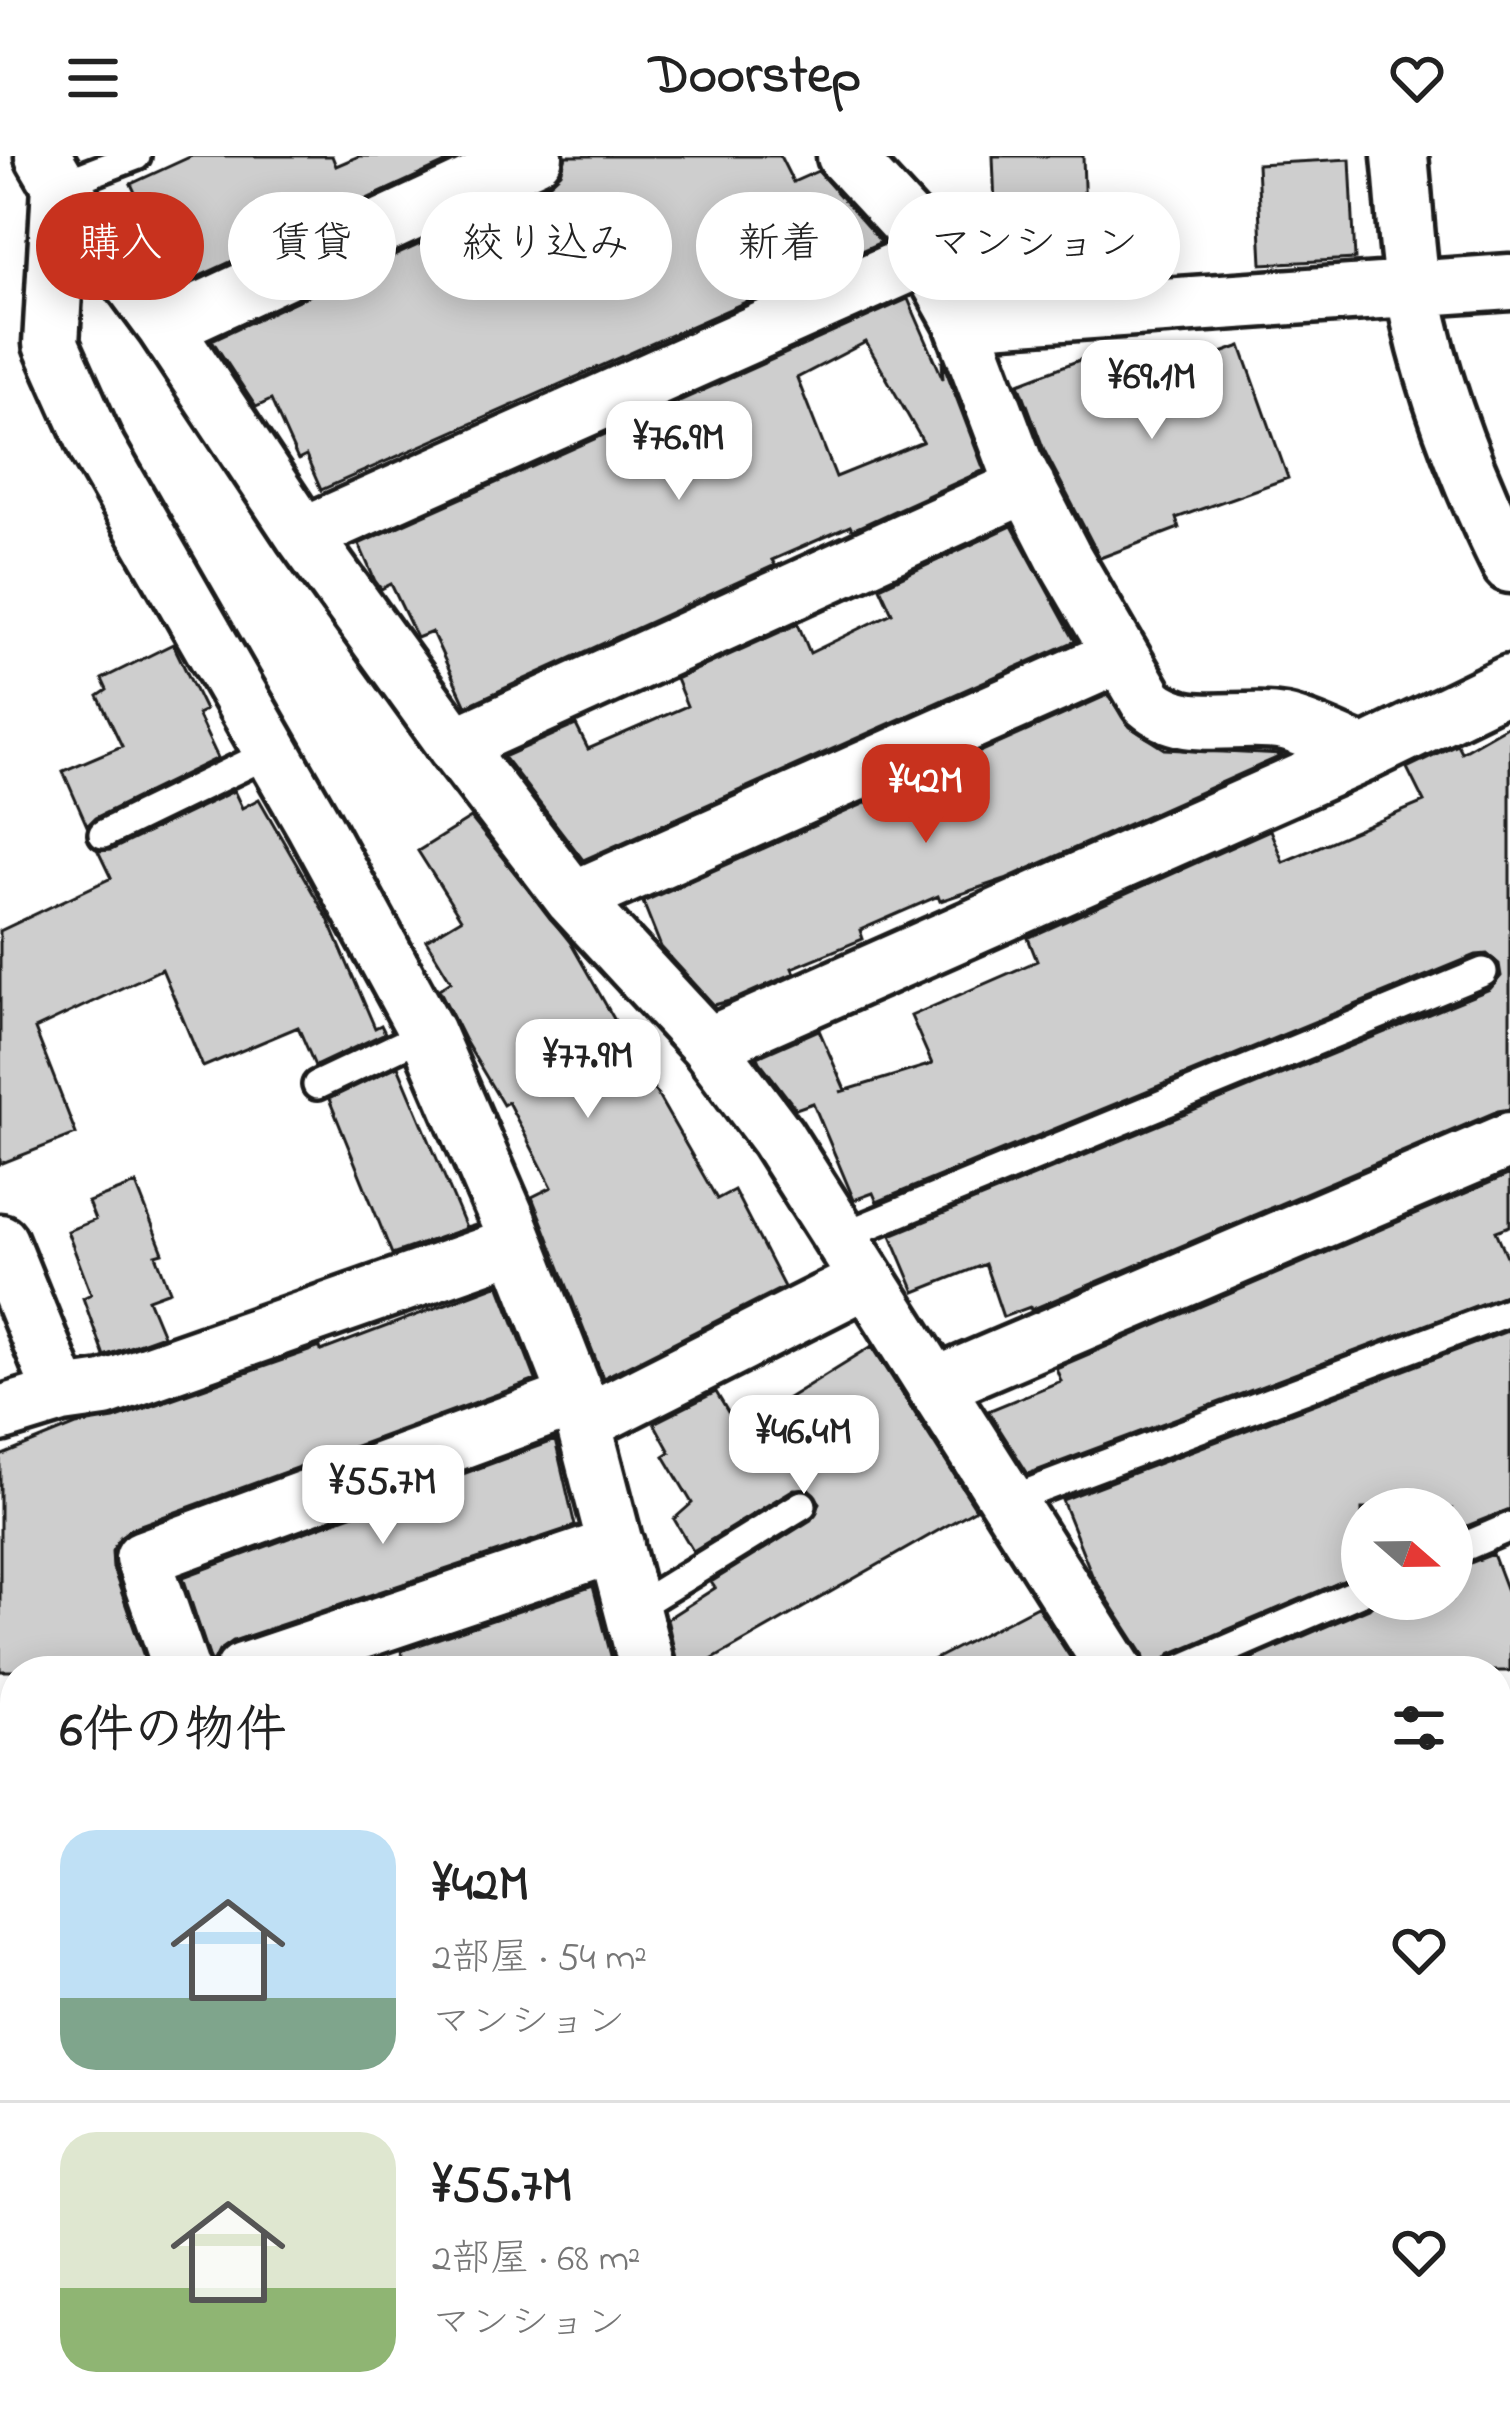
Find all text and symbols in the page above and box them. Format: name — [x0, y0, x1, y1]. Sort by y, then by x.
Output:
text: Doorstep — [649, 39, 861, 117]
icon: menu — [60, 45, 126, 111]
icon: heart — [1384, 45, 1450, 111]
chip: 購入 — [36, 192, 204, 300]
chip: 賃貸 — [228, 192, 396, 300]
chip: 絞り込み — [420, 192, 672, 300]
chip: 新着 — [696, 192, 864, 300]
chip: マンション — [888, 192, 1180, 300]
pin: ¥69.1M — [1054, 340, 1250, 442]
text: ¥69.1M — [1108, 350, 1196, 407]
pin: ¥76.9M — [581, 401, 777, 503]
text: ¥76.9M — [633, 411, 725, 468]
pin: ¥42M — [855, 744, 997, 846]
text: ¥42M — [889, 754, 963, 811]
pin: ¥77.9M — [490, 1019, 686, 1121]
text: ¥77.9M — [543, 1029, 633, 1086]
pin: ¥46.4M — [706, 1395, 902, 1497]
text: ¥46.4M — [756, 1405, 852, 1462]
pin: ¥55.7M — [285, 1445, 481, 1547]
text: ¥55.7M — [329, 1455, 437, 1512]
north arrow — [1341, 1488, 1473, 1620]
map controls — [1341, 1488, 1473, 1620]
text: 6件の物件 — [60, 1695, 286, 1770]
icon: filters — [1386, 1695, 1452, 1761]
text: ¥42M — [432, 1849, 529, 1924]
icon: home — [156, 1878, 300, 2022]
icon: heart — [1386, 1917, 1452, 1983]
text: 2部屋 · 54 m² — [432, 1931, 647, 1988]
text: マンション — [432, 1995, 625, 2052]
text: ¥55.7M — [432, 2150, 573, 2225]
icon: home — [156, 2180, 300, 2324]
icon: heart — [1386, 2219, 1452, 2285]
text: 2部屋 · 68 m² — [432, 2232, 641, 2289]
text: マンション — [432, 2296, 625, 2353]

